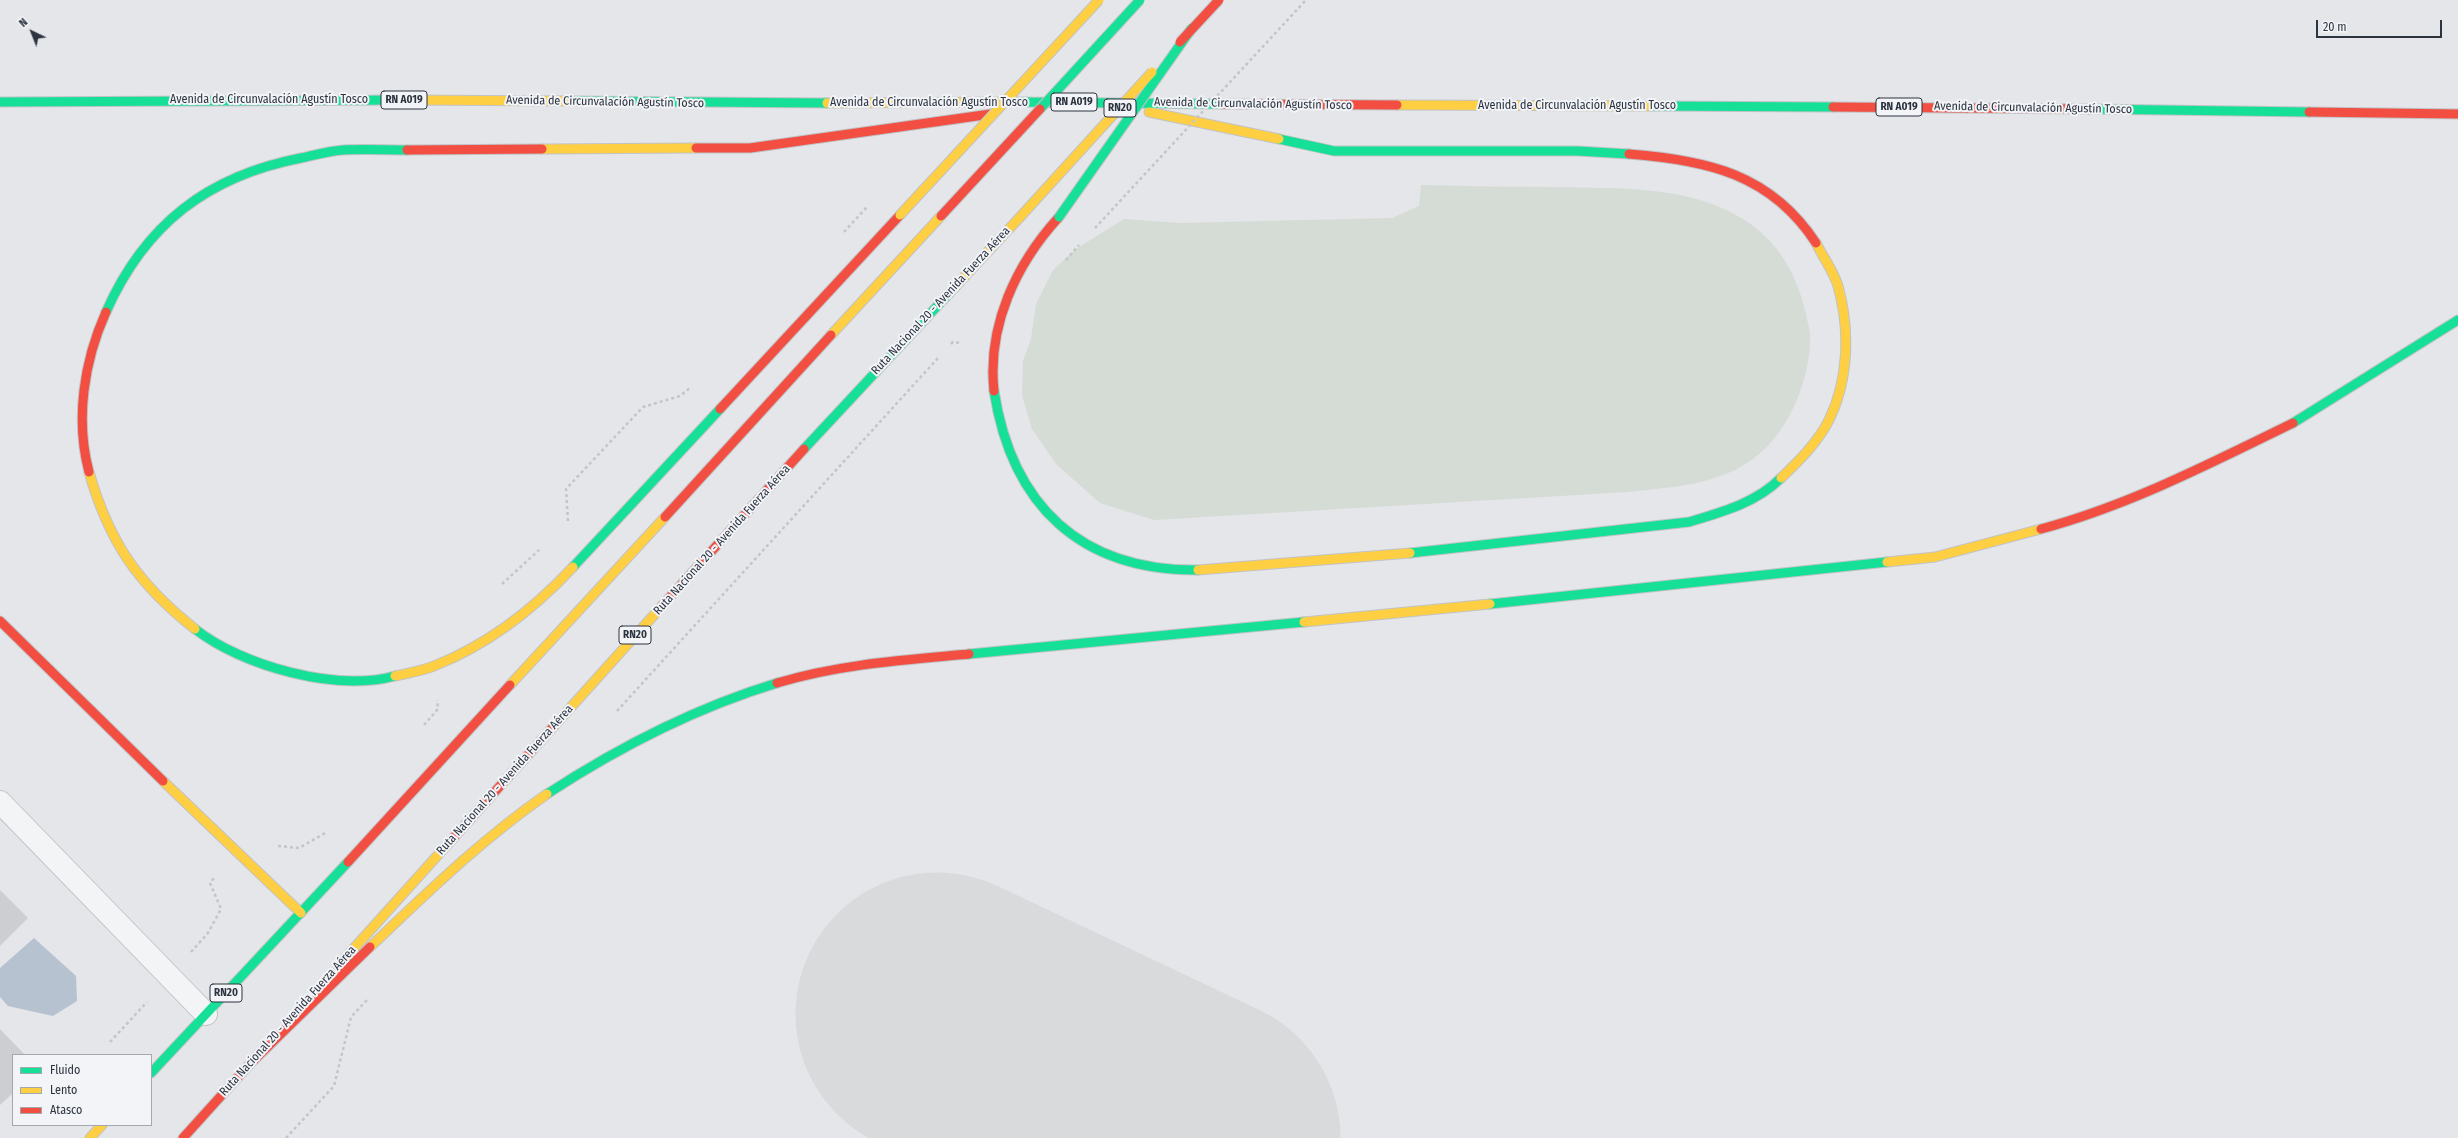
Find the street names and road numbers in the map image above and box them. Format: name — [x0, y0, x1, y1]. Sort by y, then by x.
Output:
road number: RN A019 — [381, 91, 427, 109]
street label: Avenida de Circunvalación Agustín Tosco — [170, 93, 368, 107]
street label: Avenida de Circunvalación Agustín Tosco — [506, 93, 704, 111]
road number: RN A019 — [1051, 93, 1097, 111]
street label: Avenida de Circunvalación Agustín Tosco — [1154, 95, 1352, 113]
street label: Avenida de Circunvalación Agustín Tosco — [830, 96, 1028, 110]
road number: RN A019 — [1876, 98, 1922, 116]
road number: RN20 — [1104, 99, 1136, 117]
street label: Avenida de Circunvalación Agustín Tosco — [1478, 99, 1676, 113]
street label: Avenida de Circunvalación Agustín Tosco — [1934, 99, 2132, 117]
street label: Ruta Nacional 20 - Avenida Fuerza Aérea — [869, 224, 1013, 378]
street label: Ruta Nacional 20 - Avenida Fuerza Aérea — [651, 462, 793, 618]
road number: RN20 — [619, 626, 651, 644]
street label: Ruta Nacional 20 - Avenida Fuerza Aérea — [434, 702, 576, 858]
street label: Ruta Nacional 20 - Avenida Fuerza Aérea — [217, 943, 359, 1099]
road number: RN20 — [210, 984, 242, 1002]

